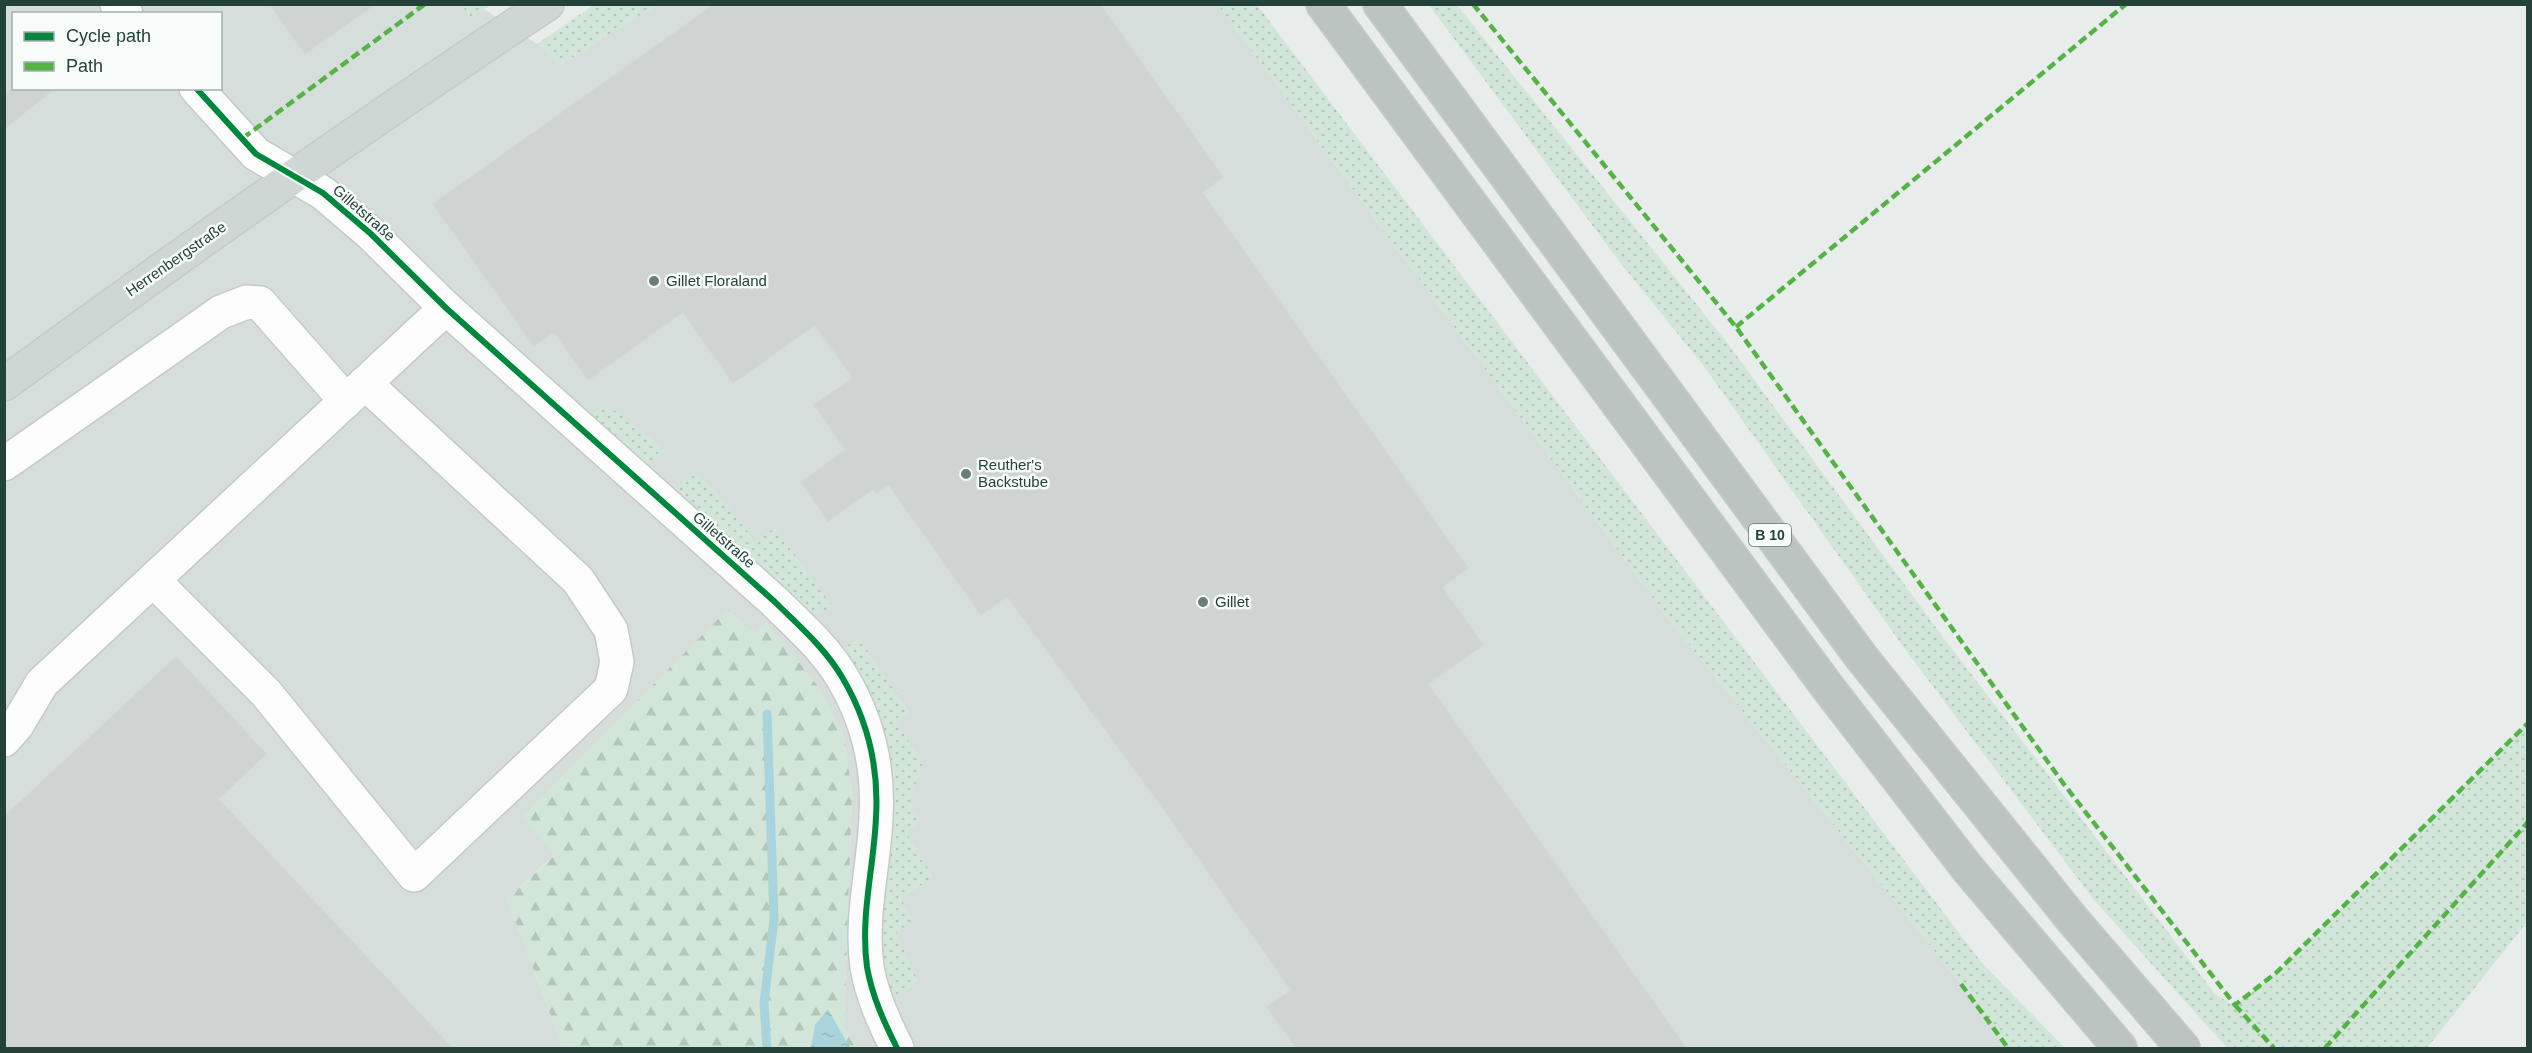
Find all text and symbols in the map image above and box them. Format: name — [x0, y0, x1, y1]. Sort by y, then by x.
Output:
legend — [12, 12, 222, 90]
text: Cycle path — [66, 26, 151, 46]
text: Path — [66, 56, 103, 76]
street label: Gilletstraße — [330, 181, 399, 244]
street label: Herrenbergstraße — [122, 218, 229, 300]
place label: Gillet Floraland — [666, 272, 767, 289]
marker: Gillet Floraland — [647, 274, 661, 288]
place label: Reuther's Backstube — [978, 456, 1048, 490]
marker: Reuther's Backstube — [959, 467, 973, 481]
street label: Gilletstraße — [690, 508, 759, 571]
road number: B 10 — [1749, 524, 1791, 546]
place label: Gillet — [1215, 593, 1250, 610]
marker: Gillet — [1196, 595, 1210, 609]

